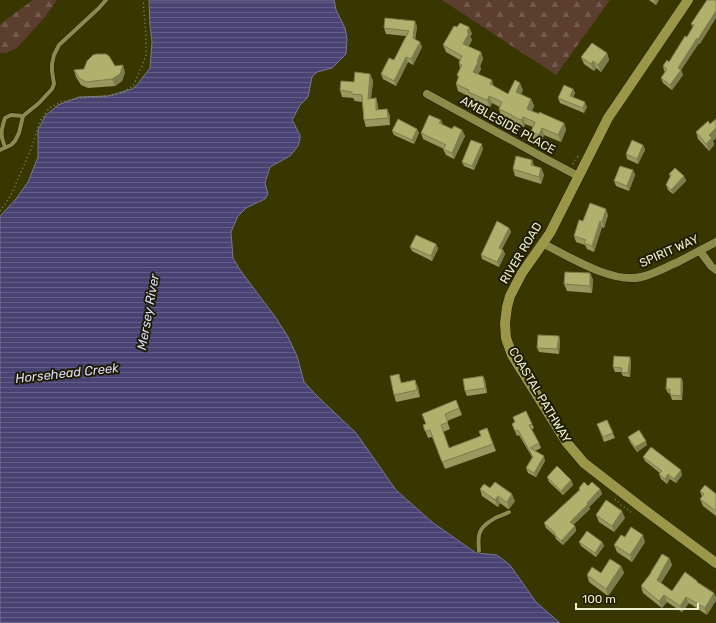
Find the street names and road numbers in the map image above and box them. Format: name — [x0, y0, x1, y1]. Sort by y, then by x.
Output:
street label: AMBLESIDE PLACE — [458, 93, 558, 157]
street label: RIVER ROAD — [497, 220, 545, 286]
street label: SPIRIT WAY — [637, 232, 701, 270]
street label: COASTAL PATHWAY — [506, 345, 574, 445]

